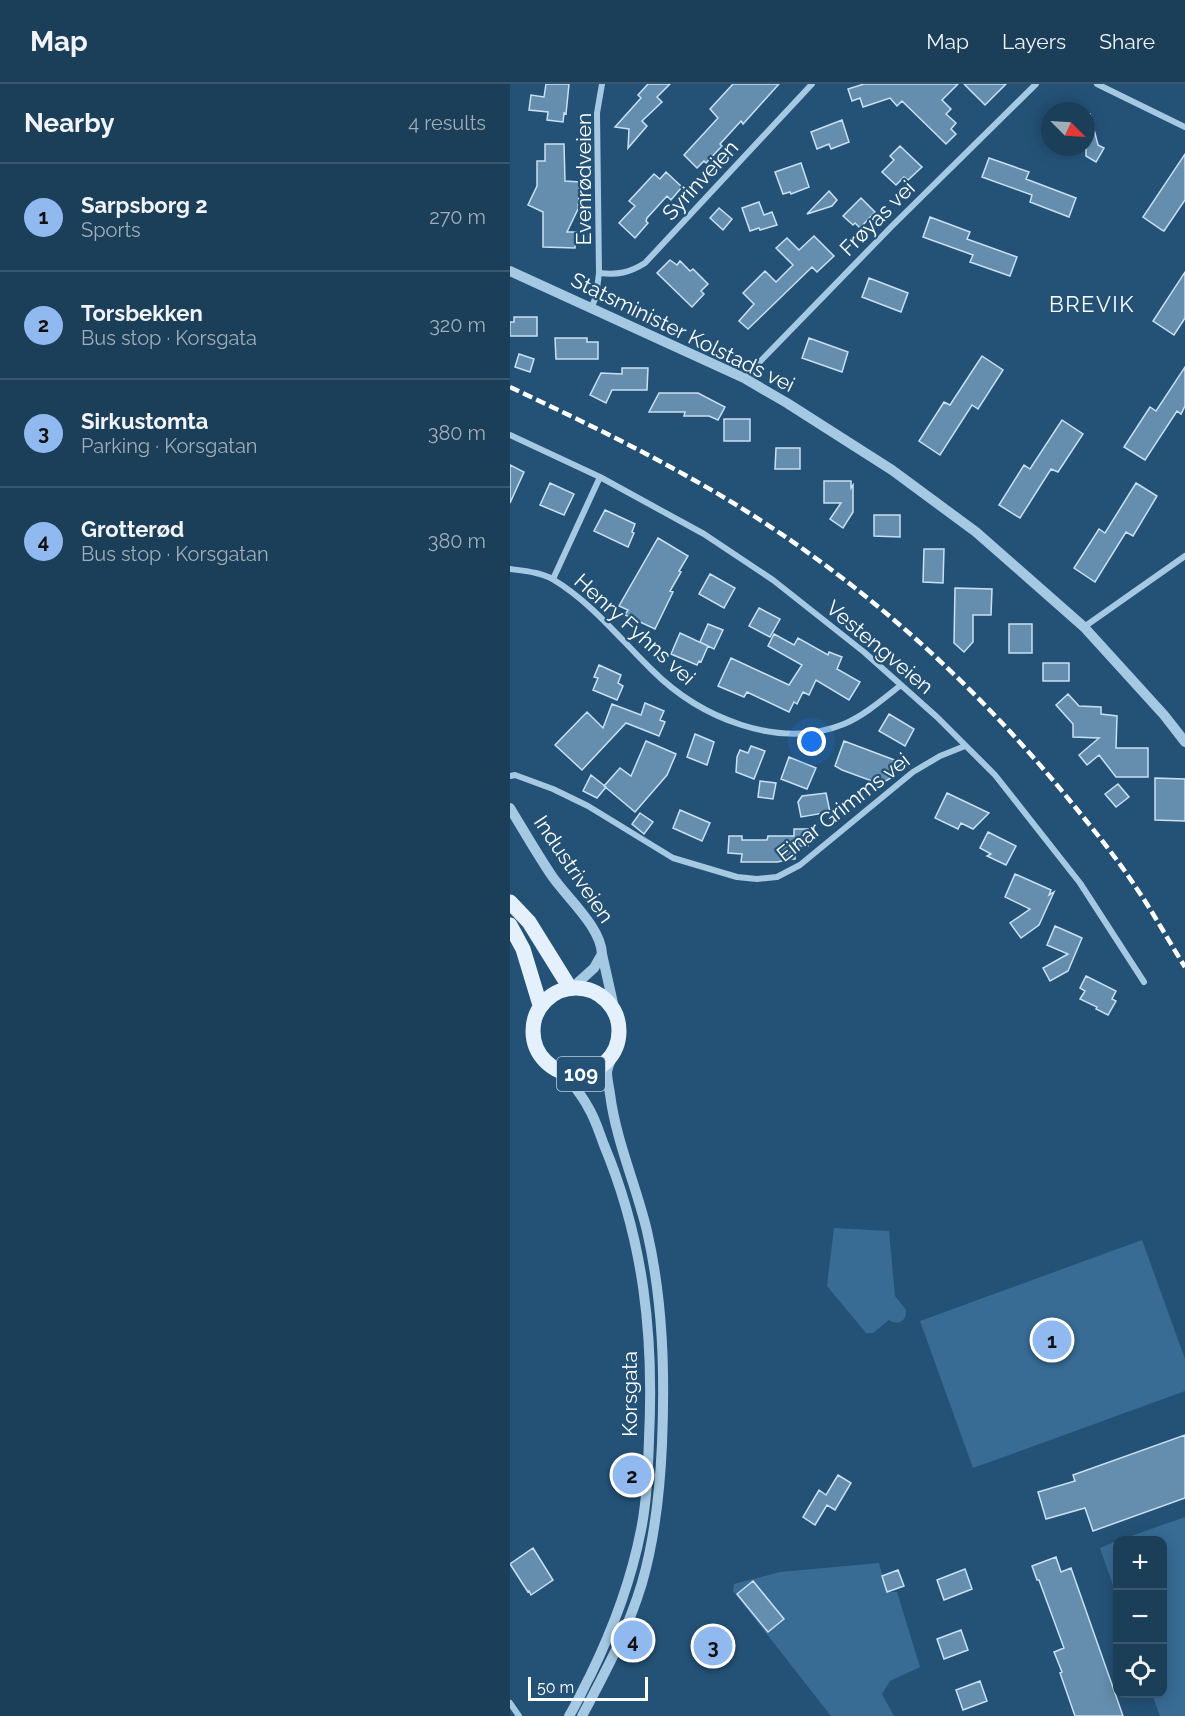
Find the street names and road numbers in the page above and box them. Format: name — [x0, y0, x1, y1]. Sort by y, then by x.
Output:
street label: Evenrødveien — [571, 113, 596, 245]
street label: Syrinveien — [657, 135, 743, 225]
street label: Frøyas vei — [834, 175, 920, 261]
street label: Statsminister Kolstads vei — [567, 267, 799, 397]
street label: Henry Fyhns vei — [569, 568, 701, 690]
street label: Vestengveien — [821, 595, 939, 699]
street label: Einar Grimms vei — [772, 747, 914, 867]
street label: Industriveien — [529, 810, 619, 928]
road number: 109 — [557, 1057, 605, 1091]
street label: Korsgata — [617, 1351, 642, 1437]

